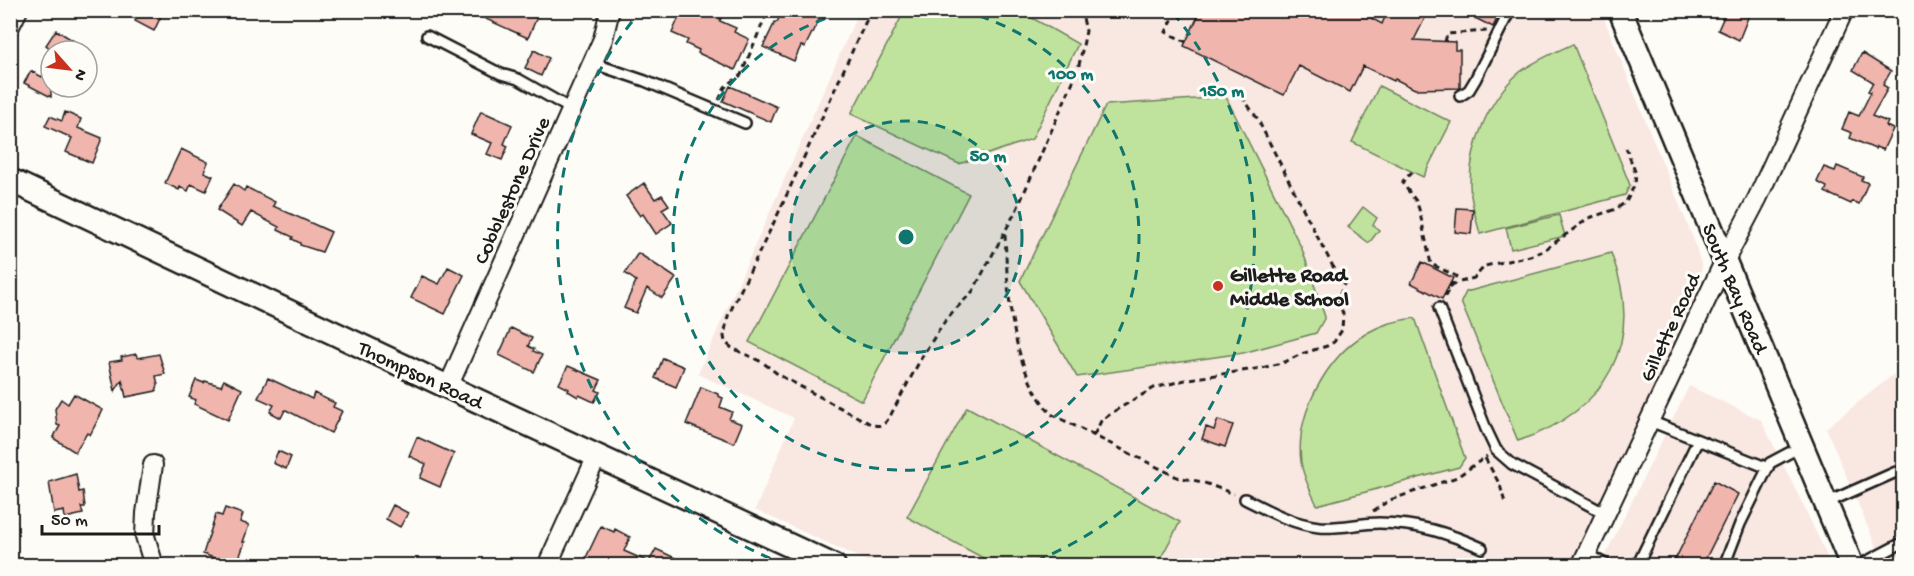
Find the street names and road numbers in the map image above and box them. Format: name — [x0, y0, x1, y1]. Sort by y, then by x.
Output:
street label: Cobblestone Drive — [471, 113, 558, 269]
street label: South Bay Road — [1694, 221, 1772, 360]
street label: Gillette Road — [1636, 269, 1709, 387]
street label: Thompson Road — [352, 337, 487, 418]

